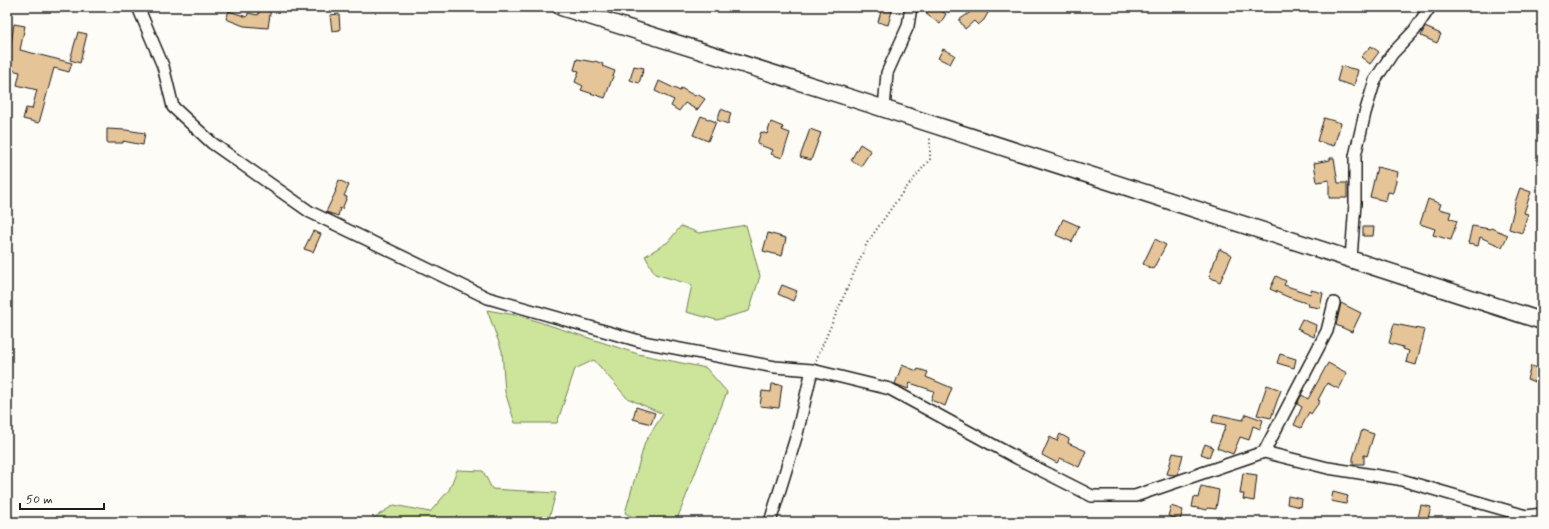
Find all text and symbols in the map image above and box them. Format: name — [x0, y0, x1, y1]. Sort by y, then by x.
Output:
scale bar — [20, 485, 104, 511]
text: 50 m — [26, 492, 53, 508]

